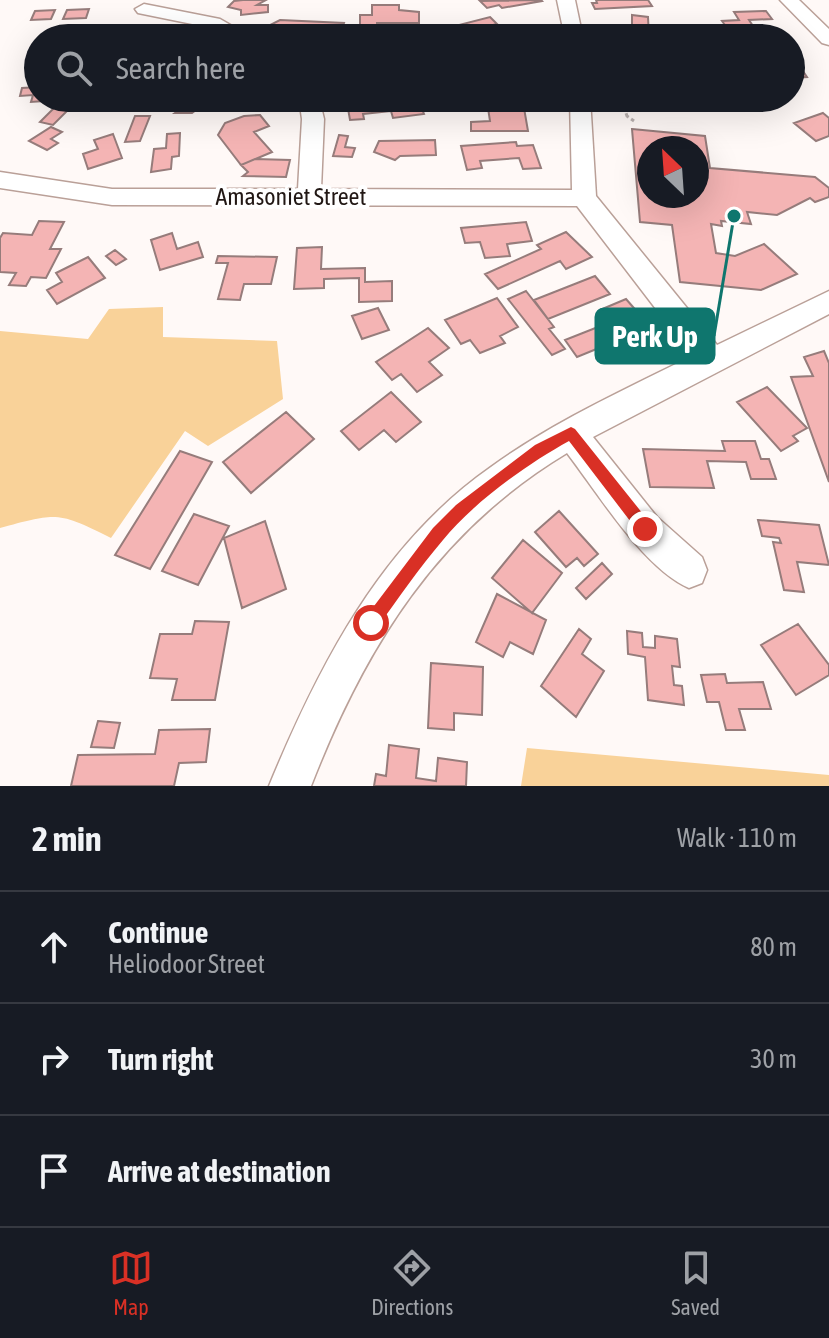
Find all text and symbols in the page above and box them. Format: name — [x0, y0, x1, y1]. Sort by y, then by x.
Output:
search box — [24, 24, 805, 112]
icon: search — [52, 46, 96, 90]
text: Search here — [116, 51, 245, 85]
north arrow — [637, 136, 709, 208]
street label: Amasoniet Street — [216, 183, 367, 210]
callout: Perk Up — [596, 309, 714, 363]
text: Perk Up — [612, 319, 698, 353]
route end — [627, 511, 663, 547]
route start — [353, 605, 389, 641]
text: 2 min — [32, 819, 101, 858]
text: Walk · 110 m — [677, 823, 797, 853]
text: Continue — [108, 915, 208, 949]
icon: ahead — [32, 925, 76, 969]
text: 80 m — [750, 932, 797, 962]
text: Heliodoor Street — [108, 949, 265, 979]
icon: right — [32, 1037, 76, 1081]
text: Turn right — [108, 1042, 214, 1076]
text: 30 m — [750, 1044, 797, 1074]
icon: arrive — [32, 1149, 76, 1193]
text: Arrive at destination — [108, 1154, 330, 1188]
tab: Map — [109, 1246, 153, 1320]
tab: Directions — [371, 1246, 453, 1320]
tab: Saved — [671, 1246, 720, 1320]

